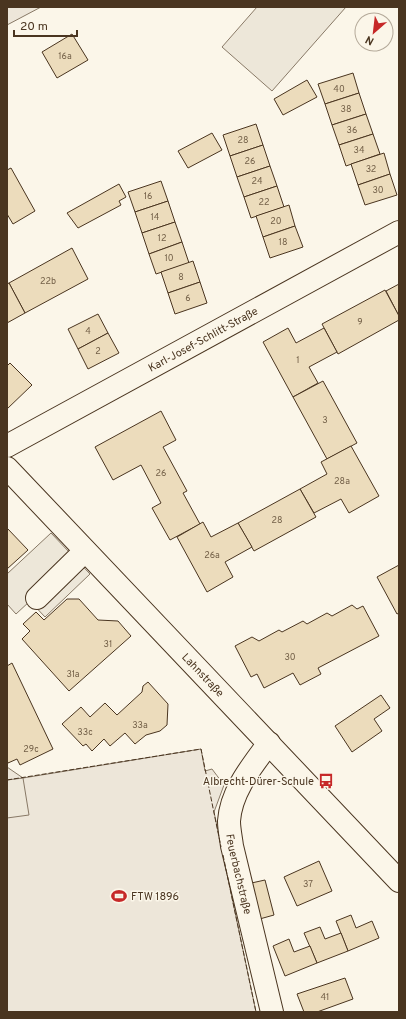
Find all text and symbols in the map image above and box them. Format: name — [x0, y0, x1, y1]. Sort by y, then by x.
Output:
scale bar — [14, 12, 77, 38]
north arrow — [354, 12, 394, 52]
text: 20 m — [20, 19, 48, 35]
text: N — [363, 32, 377, 48]
house number: 16a — [58, 51, 72, 62]
house number: 40 — [333, 84, 345, 95]
house number: 38 — [341, 104, 351, 115]
house number: 36 — [347, 125, 357, 136]
house number: 28 — [237, 135, 249, 146]
house number: 34 — [353, 145, 365, 156]
house number: 26 — [245, 156, 255, 167]
house number: 32 — [366, 164, 376, 175]
house number: 24 — [251, 176, 263, 187]
house number: 30 — [372, 185, 384, 196]
house number: 16 — [144, 191, 152, 202]
house number: 22 — [258, 197, 270, 208]
house number: 14 — [151, 212, 160, 223]
house number: 20 — [270, 216, 282, 227]
house number: 12 — [158, 233, 166, 244]
house number: 18 — [279, 237, 287, 248]
house number: 10 — [164, 253, 174, 264]
house number: 8 — [178, 272, 184, 283]
house number: 22b — [40, 276, 56, 287]
house number: 6 — [185, 293, 191, 304]
street label: Karl-Josef-Schlitt-Straße — [146, 304, 261, 376]
house number: 9 — [357, 317, 363, 328]
house number: 4 — [85, 326, 91, 337]
house number: 2 — [95, 346, 101, 357]
house number: 1 — [296, 355, 300, 366]
house number: 3 — [322, 415, 328, 426]
house number: 26 — [156, 468, 166, 479]
house number: 28a — [334, 476, 350, 487]
house number: 28 — [271, 515, 283, 526]
house number: 26a — [204, 550, 220, 561]
house number: 31 — [104, 639, 112, 650]
street label: Lahnstraße — [178, 651, 227, 700]
house number: 30 — [284, 652, 296, 663]
house number: 31a — [66, 669, 80, 680]
house number: 33a — [132, 720, 148, 731]
house number: 33c — [77, 727, 93, 738]
house number: 29c — [23, 744, 39, 755]
bus stop icon: Albrecht-Dürer-Schule — [317, 772, 335, 790]
place label: Albrecht-Dürer-Schule — [203, 775, 314, 789]
street label: Feuerbachstraße — [222, 833, 254, 916]
house number: 37 — [303, 879, 313, 890]
sports icon: FTW 1896 — [110, 887, 128, 905]
place label: FTW 1896 — [131, 890, 179, 904]
house number: 41 — [321, 992, 329, 1003]

